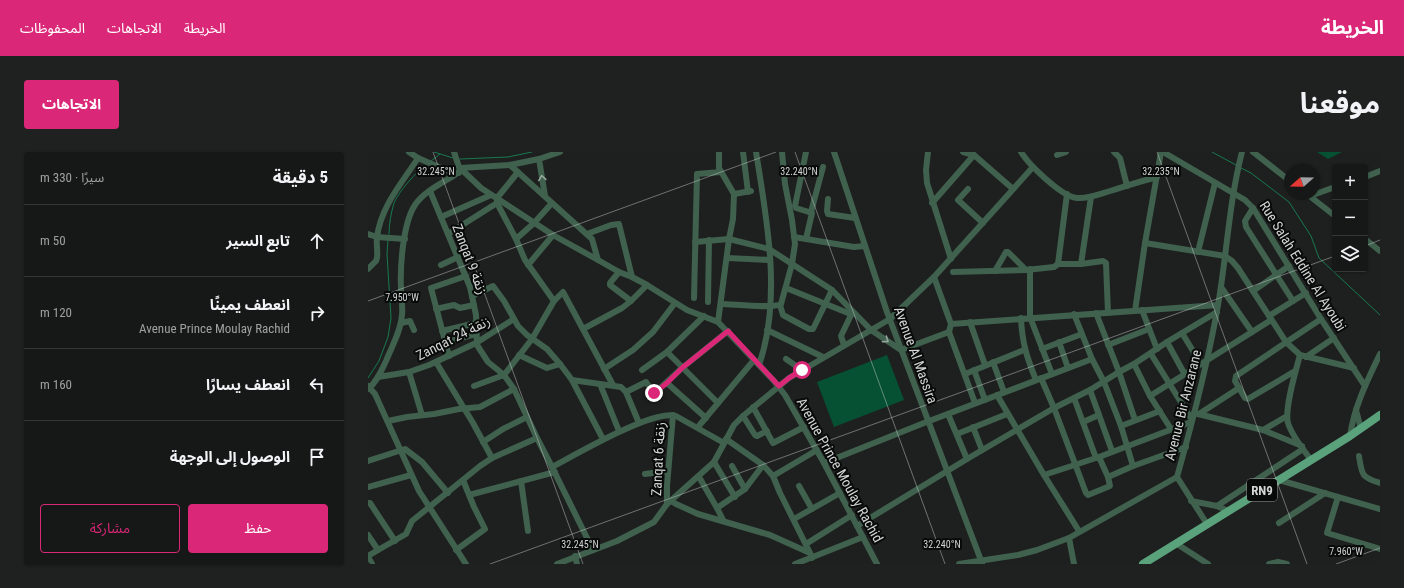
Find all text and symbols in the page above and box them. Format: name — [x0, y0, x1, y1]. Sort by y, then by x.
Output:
text: الخريطة — [1321, 16, 1384, 39]
text: المحفوظات — [20, 20, 85, 36]
text: الاتجاهات — [107, 20, 162, 36]
text: الخريطة — [184, 20, 226, 36]
button: الاتجاهات — [24, 80, 119, 129]
text: موقعنا — [1300, 87, 1380, 120]
north arrow — [1284, 164, 1320, 200]
map controls — [1332, 164, 1368, 272]
button: + — [1332, 164, 1368, 200]
text: 32.245°N — [417, 166, 455, 177]
text: 32.240°N — [780, 166, 818, 177]
text: 32.235°N — [1142, 166, 1180, 177]
text: 5 دقيقة — [273, 167, 328, 187]
text: سيرًا · 330 m — [40, 170, 104, 185]
one-way arrow — [538, 174, 547, 181]
street label: Rue Salah Eddine Al Ayoubi — [1256, 198, 1350, 334]
button: − — [1332, 200, 1368, 236]
street label: Zanqat 9 زنقة — [448, 221, 491, 297]
icon: ahead — [306, 230, 328, 252]
text: تابع السير — [226, 232, 290, 250]
text: 50 m — [40, 233, 66, 248]
button: layers — [1332, 236, 1368, 272]
text: 7.950°W — [385, 292, 419, 303]
text: انعطف يمينًا — [210, 296, 290, 314]
icon: right — [306, 302, 328, 324]
street label: Avenue Al Massira — [891, 304, 941, 406]
text: 120 m — [40, 305, 72, 320]
street label: Zanqat 24 زنقة — [413, 312, 493, 364]
text: Avenue Prince Moulay Rachid — [139, 321, 290, 336]
one-way arrow — [882, 335, 889, 342]
street label: Avenue Bir Anzarane — [1161, 348, 1205, 462]
route start — [793, 361, 811, 379]
icon: left — [306, 374, 328, 396]
text: انعطف يسارًا — [206, 376, 290, 394]
text: 160 m — [40, 377, 72, 392]
route end — [645, 384, 663, 402]
street label: Avenue Prince Moulay Rachid — [794, 395, 886, 545]
street label: Zanqat 6 زنقة — [648, 422, 669, 497]
icon: arrive — [306, 446, 328, 468]
text: الوصول إلى الوجهة — [170, 448, 290, 466]
road number: RN9 — [1247, 479, 1277, 501]
button: مشاركة — [40, 504, 180, 553]
button: حفظ — [188, 504, 328, 553]
text: 32.245°N — [561, 539, 599, 550]
text: 32.240°N — [923, 539, 961, 550]
text: 7.960°W — [1329, 546, 1363, 557]

